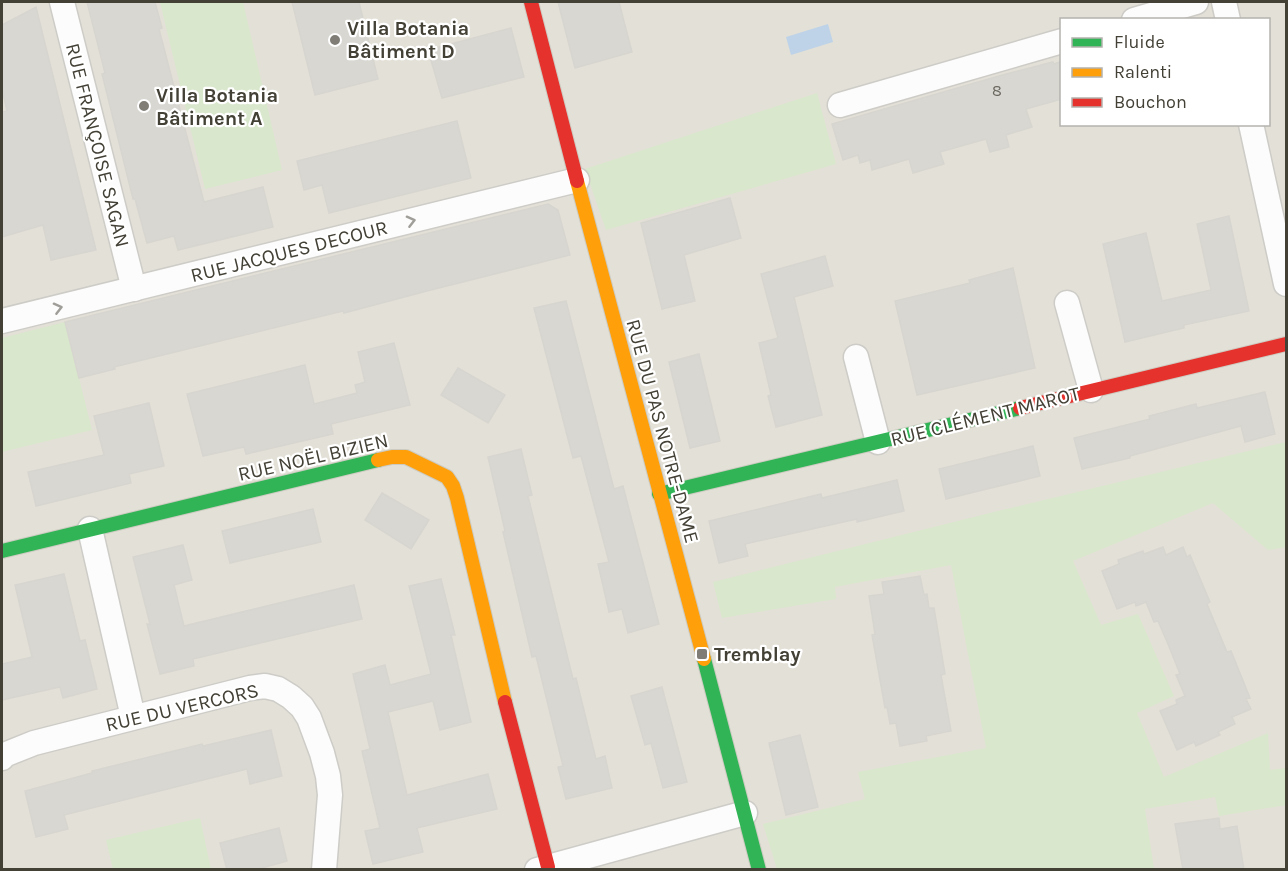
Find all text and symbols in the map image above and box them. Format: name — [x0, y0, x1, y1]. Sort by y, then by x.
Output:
place label: Villa Botania Bâtiment D — [347, 17, 469, 63]
legend — [1060, 18, 1270, 126]
text: Fluide — [1114, 31, 1165, 53]
marker: Villa Botania Bâtiment D — [328, 33, 342, 47]
street label: RUE FRANÇOISE SAGAN — [61, 41, 134, 250]
text: Ralenti — [1114, 61, 1172, 83]
house number: 8 — [992, 81, 1002, 100]
place label: Villa Botania Bâtiment A — [156, 84, 278, 130]
text: Bouchon — [1114, 91, 1187, 113]
marker: Villa Botania Bâtiment A — [137, 99, 151, 113]
street label: RUE JACQUES DECOUR — [188, 216, 390, 287]
one-way arrow — [406, 216, 416, 229]
one-way arrow — [53, 302, 63, 315]
street label: RUE DU PAS NOTRE-DAME — [622, 317, 704, 546]
street label: RUE CLÉMENT MAROT — [888, 381, 1082, 451]
street label: RUE NOËL BIZIEN — [236, 429, 391, 486]
place label: Tremblay — [714, 643, 801, 666]
marker: Tremblay — [695, 647, 709, 661]
street label: RUE DU VERCORS — [103, 679, 261, 736]

